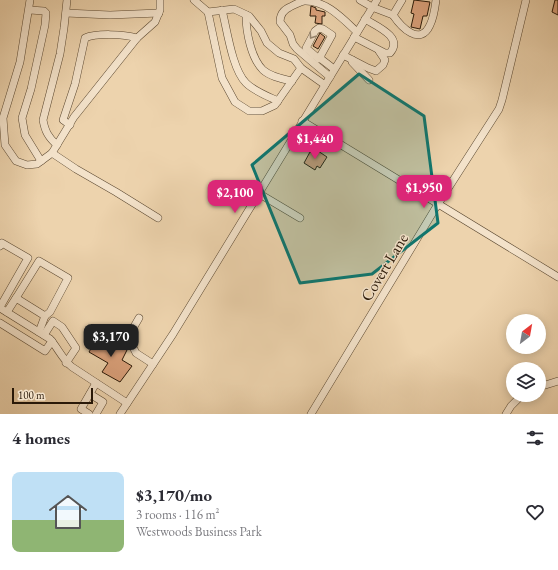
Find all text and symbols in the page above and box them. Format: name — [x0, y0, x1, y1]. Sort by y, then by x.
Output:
one-way arrow — [309, 32, 317, 39]
pin: $1,440 — [282, 126, 348, 160]
text: $1,440 — [297, 130, 333, 147]
pin: $1,950 — [391, 175, 457, 209]
text: $1,950 — [406, 179, 442, 196]
pin: $2,100 — [202, 180, 268, 214]
text: $2,100 — [217, 184, 253, 201]
street label: Covert Lane — [356, 229, 413, 305]
north arrow — [506, 314, 546, 354]
map controls — [506, 314, 546, 402]
pin: $3,170 — [78, 324, 144, 358]
text: $3,170 — [93, 328, 129, 345]
button: layers — [506, 362, 546, 402]
scale bar — [12, 386, 93, 405]
text: 100 m — [18, 388, 45, 402]
text: 4 homes — [12, 427, 70, 449]
icon: filters — [524, 427, 546, 449]
text: $3,170/mo — [136, 484, 212, 506]
icon: home — [44, 488, 92, 536]
icon: heart — [524, 501, 546, 523]
text: 3 rooms · 116 m² — [136, 506, 220, 523]
text: Westwoods Business Park — [136, 523, 262, 540]

